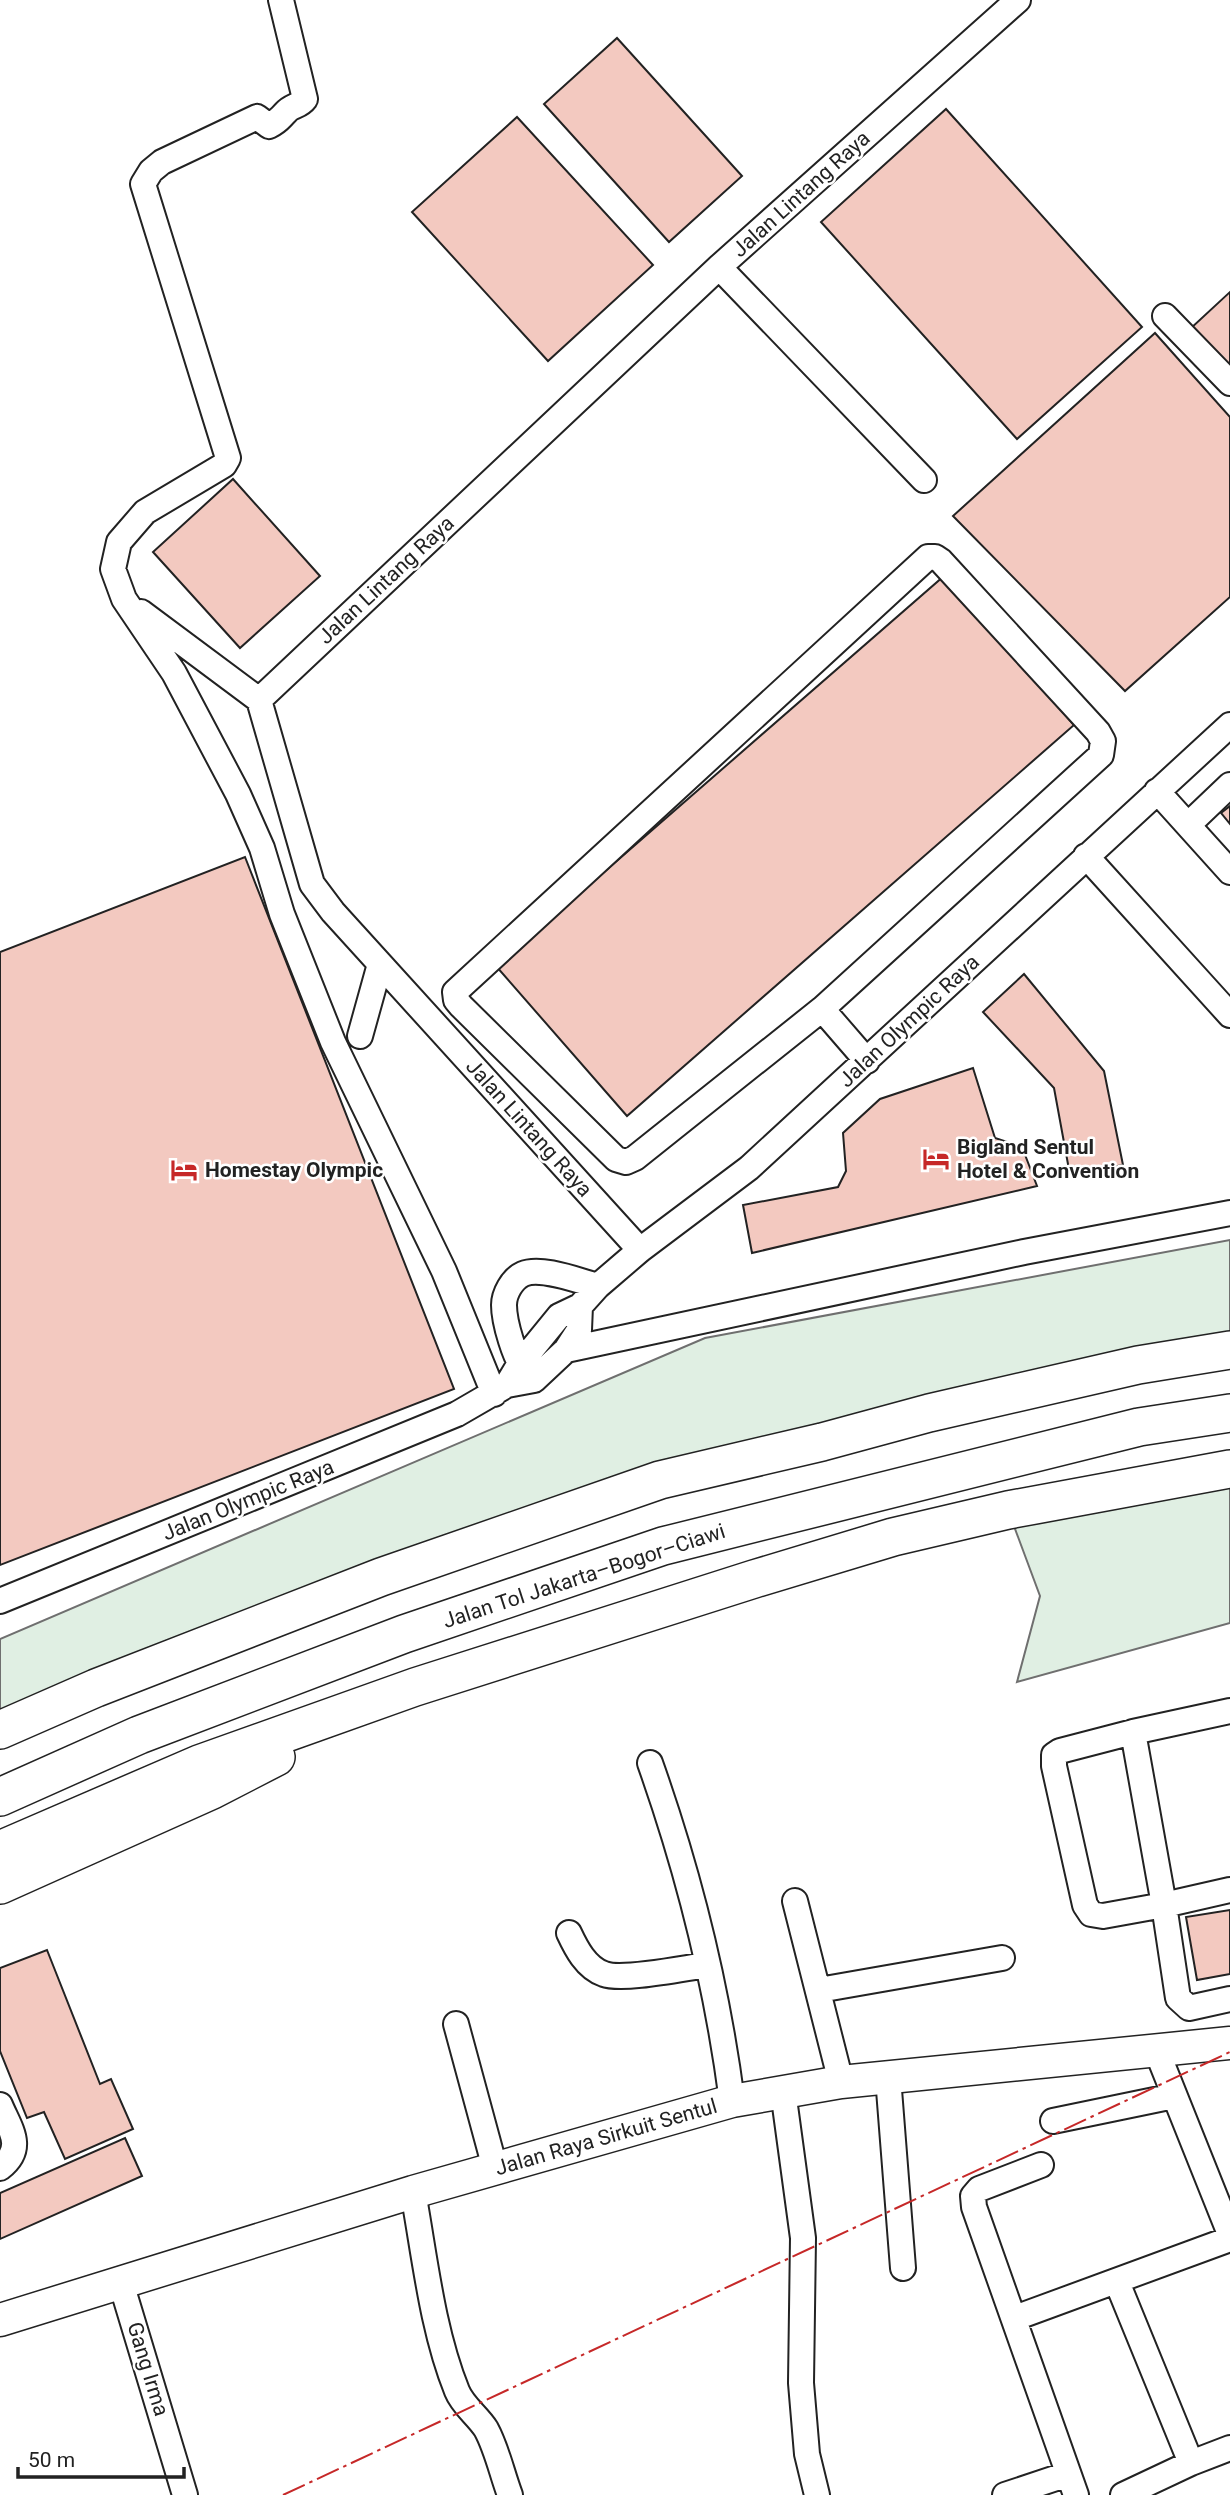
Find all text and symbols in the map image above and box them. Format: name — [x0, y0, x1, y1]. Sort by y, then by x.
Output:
street label: Jalan Lintang Raya — [727, 126, 875, 262]
street label: Jalan Lintang Raya — [313, 511, 459, 649]
street label: Jalan Olympic Raya — [834, 950, 984, 1092]
street label: Jalan Lintang Raya — [461, 1054, 597, 1202]
place label: Bigland Sentul Hotel & Convention — [957, 1135, 1139, 1183]
hotel icon: Bigland Sentul Hotel & Convention — [921, 1144, 951, 1174]
hotel icon: Homestay Olympic — [169, 1155, 199, 1185]
place label: Homestay Olympic — [205, 1158, 383, 1182]
street label: Jalan Olympic Raya — [159, 1455, 337, 1545]
street label: Jalan Tol Jakarta–Bogor–Ciawi — [440, 1519, 728, 1633]
street label: Jalan Raya Sirkuit Sentul — [492, 2094, 720, 2180]
street label: Gang Irma — [122, 2319, 174, 2419]
scale bar — [18, 2436, 184, 2480]
text: 50 m — [28, 2448, 75, 2472]

